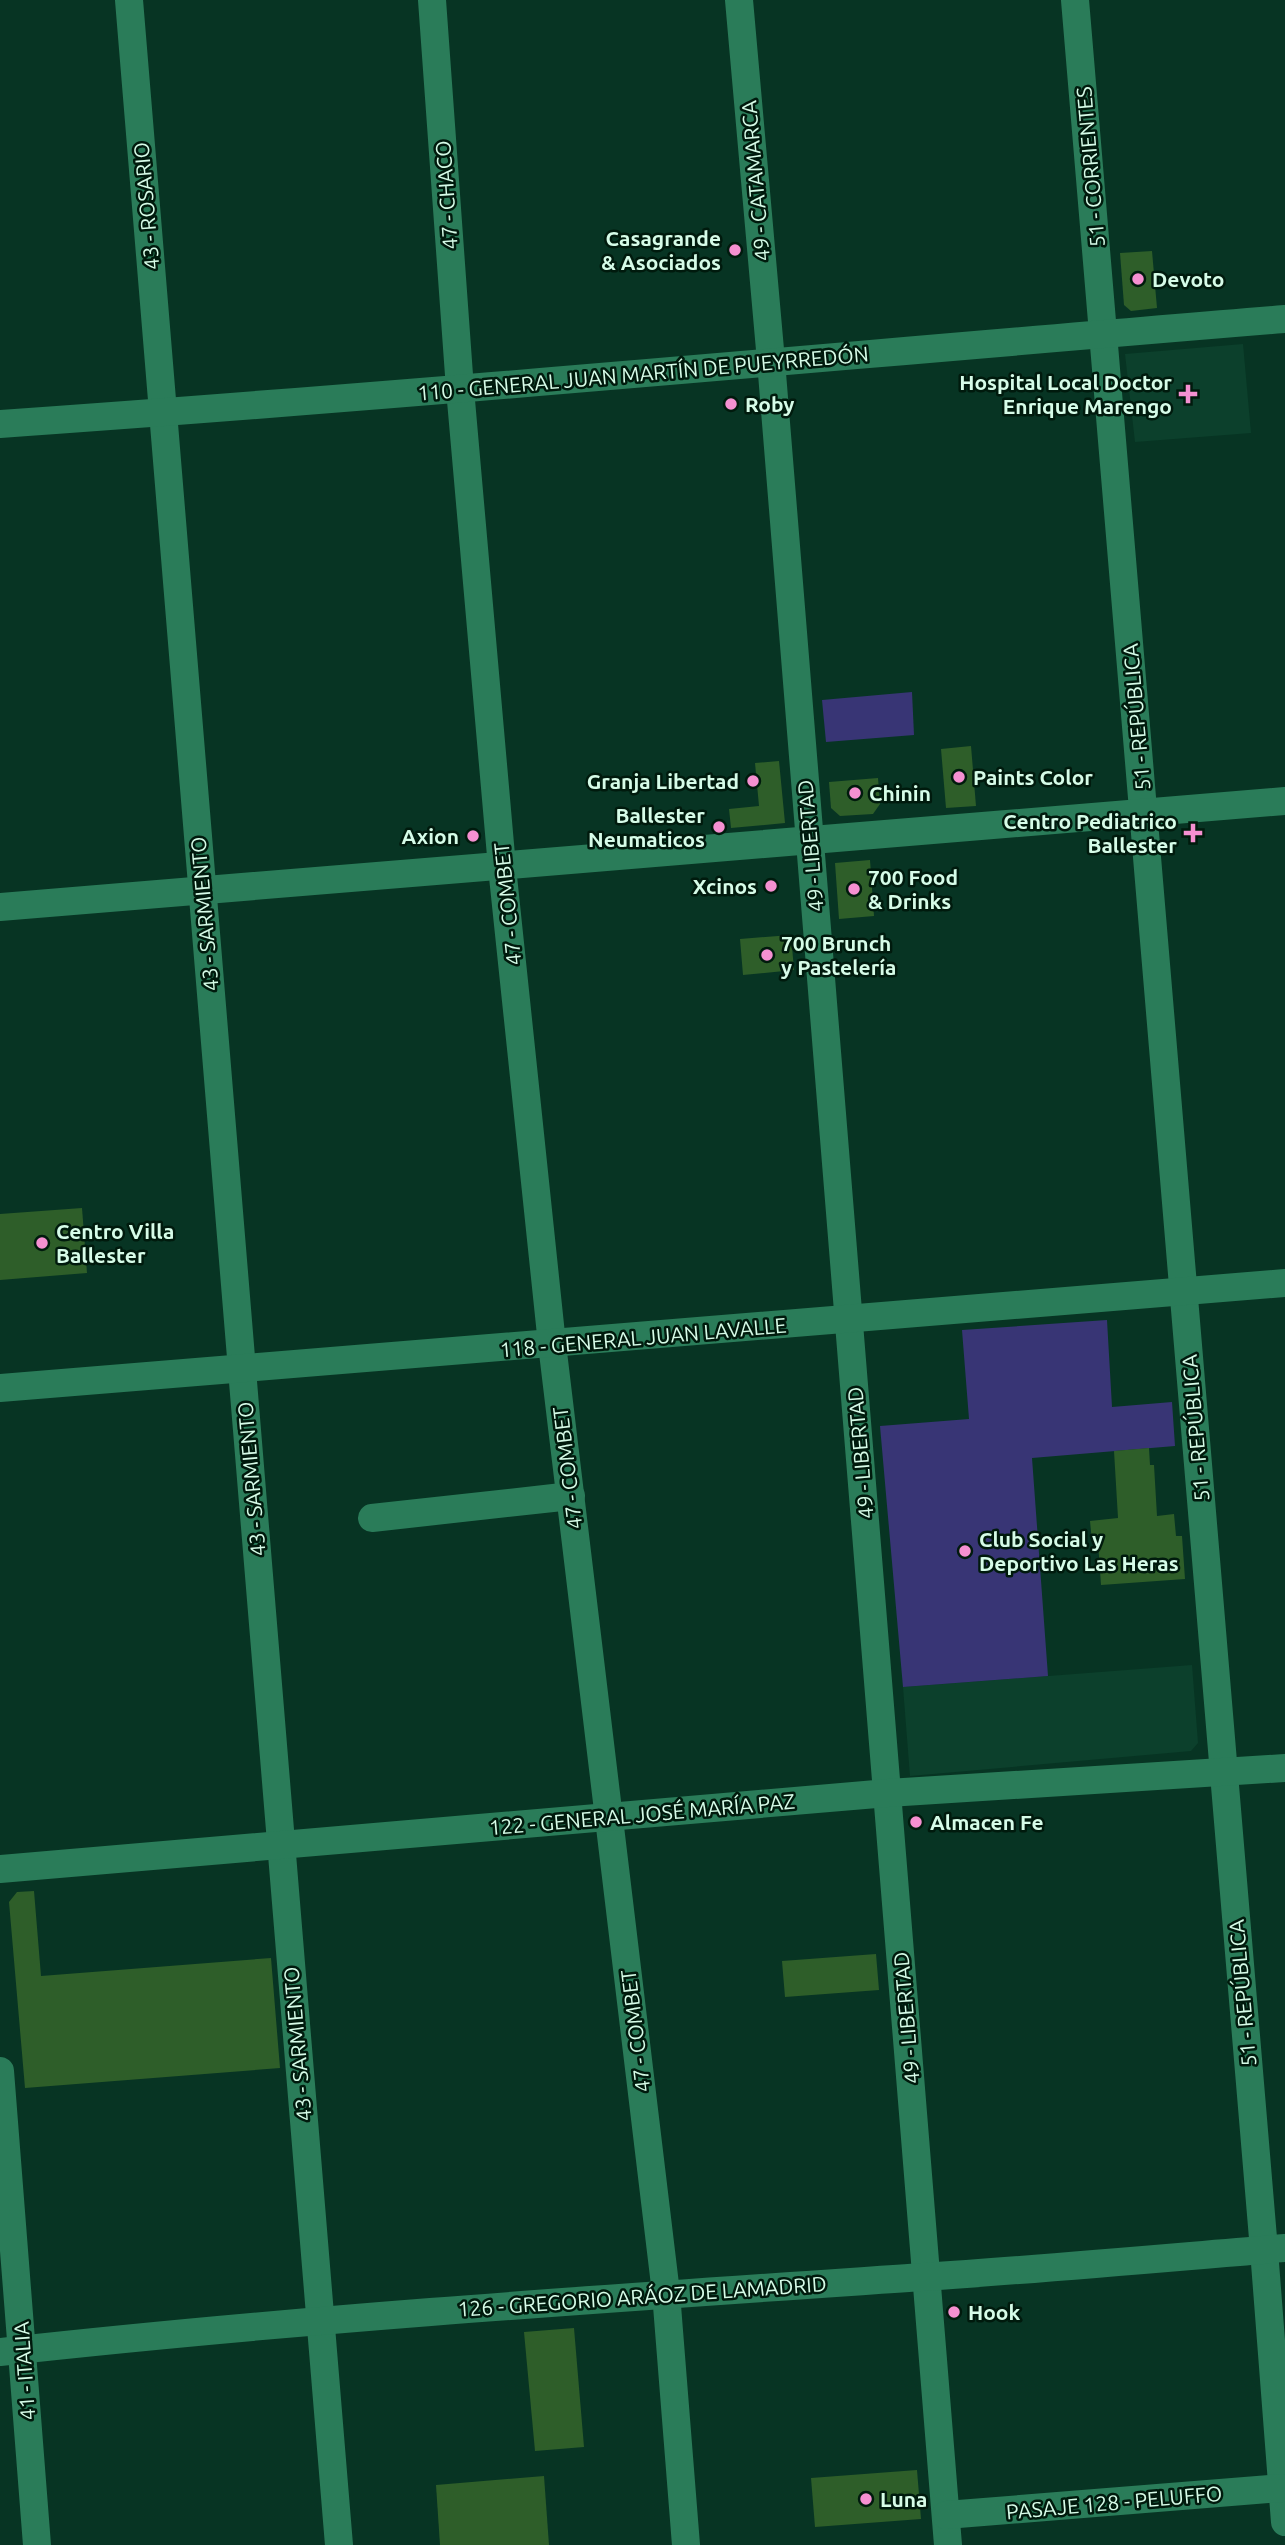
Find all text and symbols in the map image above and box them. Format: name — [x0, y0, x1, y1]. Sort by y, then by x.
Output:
street label: 51 - CORRIENTES — [1071, 86, 1109, 248]
street label: 49 - CATAMARCA — [736, 99, 774, 262]
street label: 47 - CHACO — [430, 140, 462, 250]
street label: 43 - ROSARIO — [128, 141, 164, 271]
place label: Casagrande & Asociados — [601, 226, 721, 274]
marker: Casagrande & Asociados — [727, 242, 743, 258]
place label: Devoto — [1152, 267, 1224, 291]
marker: Devoto — [1130, 271, 1146, 287]
street label: 110 - GENERAL JUAN MARTÍN DE PUEYRREDÓN — [416, 341, 870, 405]
place label: Hospital Local Doctor Enrique Marengo — [959, 370, 1172, 418]
marker: Hospital Local Doctor Enrique Marengo — [1178, 384, 1198, 404]
place label: Roby — [745, 392, 795, 416]
marker: Roby — [723, 396, 739, 412]
street label: 51 - REPÚBLICA — [1118, 642, 1154, 792]
place label: Paints Color — [973, 765, 1093, 789]
place label: Granja Libertad — [587, 769, 739, 793]
marker: Paints Color — [951, 769, 967, 785]
marker: Granja Libertad — [745, 773, 761, 789]
street label: 49 - LIBERTAD — [792, 779, 828, 913]
place label: Chinin — [869, 781, 931, 805]
marker: Chinin — [847, 785, 863, 801]
place label: Ballester Neumaticos — [588, 803, 705, 851]
place label: Centro Pediatrico Ballester — [1003, 809, 1177, 857]
marker: Ballester Neumaticos — [711, 819, 727, 835]
marker: Centro Pediatrico Ballester — [1183, 823, 1203, 843]
place label: Axion — [402, 824, 459, 848]
marker: Axion — [465, 828, 481, 844]
street label: 43 - SARMIENTO — [185, 836, 223, 992]
street label: 47 - COMBET — [489, 841, 525, 967]
place label: 700 Food & Drinks — [868, 865, 958, 913]
place label: Xcinos — [693, 874, 757, 898]
marker: Xcinos — [763, 878, 779, 894]
marker: 700 Food & Drinks — [846, 881, 862, 897]
place label: 700 Brunch y Pastelería — [781, 931, 897, 979]
marker: 700 Brunch y Pastelería — [759, 947, 775, 963]
place label: Centro Villa Ballester — [56, 1219, 174, 1267]
marker: Centro Villa Ballester — [34, 1235, 50, 1251]
street label: 118 - GENERAL JUAN LAVALLE — [499, 1313, 787, 1361]
street label: 51 - REPÚBLICA — [1177, 1353, 1213, 1503]
street label: 49 - LIBERTAD — [842, 1386, 878, 1520]
street label: 43 - SARMIENTO — [232, 1401, 270, 1557]
street label: 47 - COMBET — [548, 1405, 586, 1531]
place label: Club Social y Deportivo Las Heras — [979, 1527, 1179, 1575]
marker: Club Social y Deportivo Las Heras — [957, 1543, 973, 1559]
street label: 122 - GENERAL JOSÉ MARÍA PAZ — [488, 1789, 796, 1839]
place label: Almacen Fe — [930, 1810, 1044, 1834]
marker: Almacen Fe — [908, 1814, 924, 1830]
street label: 51 - REPÚBLICA — [1224, 1918, 1260, 2068]
street label: 49 - LIBERTAD — [888, 1951, 924, 2085]
street label: 43 - SARMIENTO — [278, 1966, 316, 2122]
street label: 47 - COMBET — [616, 1968, 654, 2094]
street label: 126 - GREGORIO ARÁOZ DE LAMADRID — [457, 2271, 827, 2321]
place label: Hook — [968, 2300, 1021, 2324]
marker: Hook — [946, 2304, 962, 2320]
street label: 41 - ITALIA — [9, 2321, 39, 2421]
street label: PASAJE 128 - PELUFFO — [1005, 2481, 1223, 2523]
place label: Luna — [880, 2487, 928, 2511]
marker: Luna — [858, 2491, 874, 2507]

